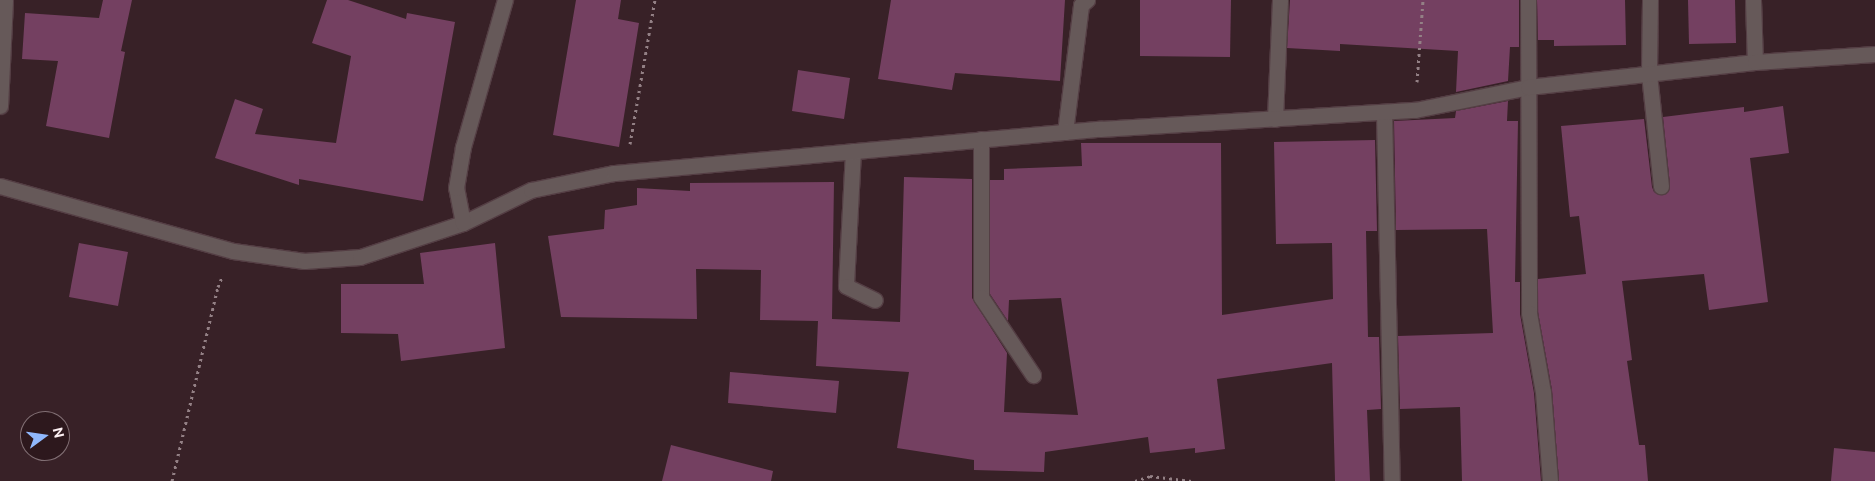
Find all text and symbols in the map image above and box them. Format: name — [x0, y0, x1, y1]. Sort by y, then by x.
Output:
north arrow — [20, 411, 70, 461]
text: N — [50, 426, 68, 440]

